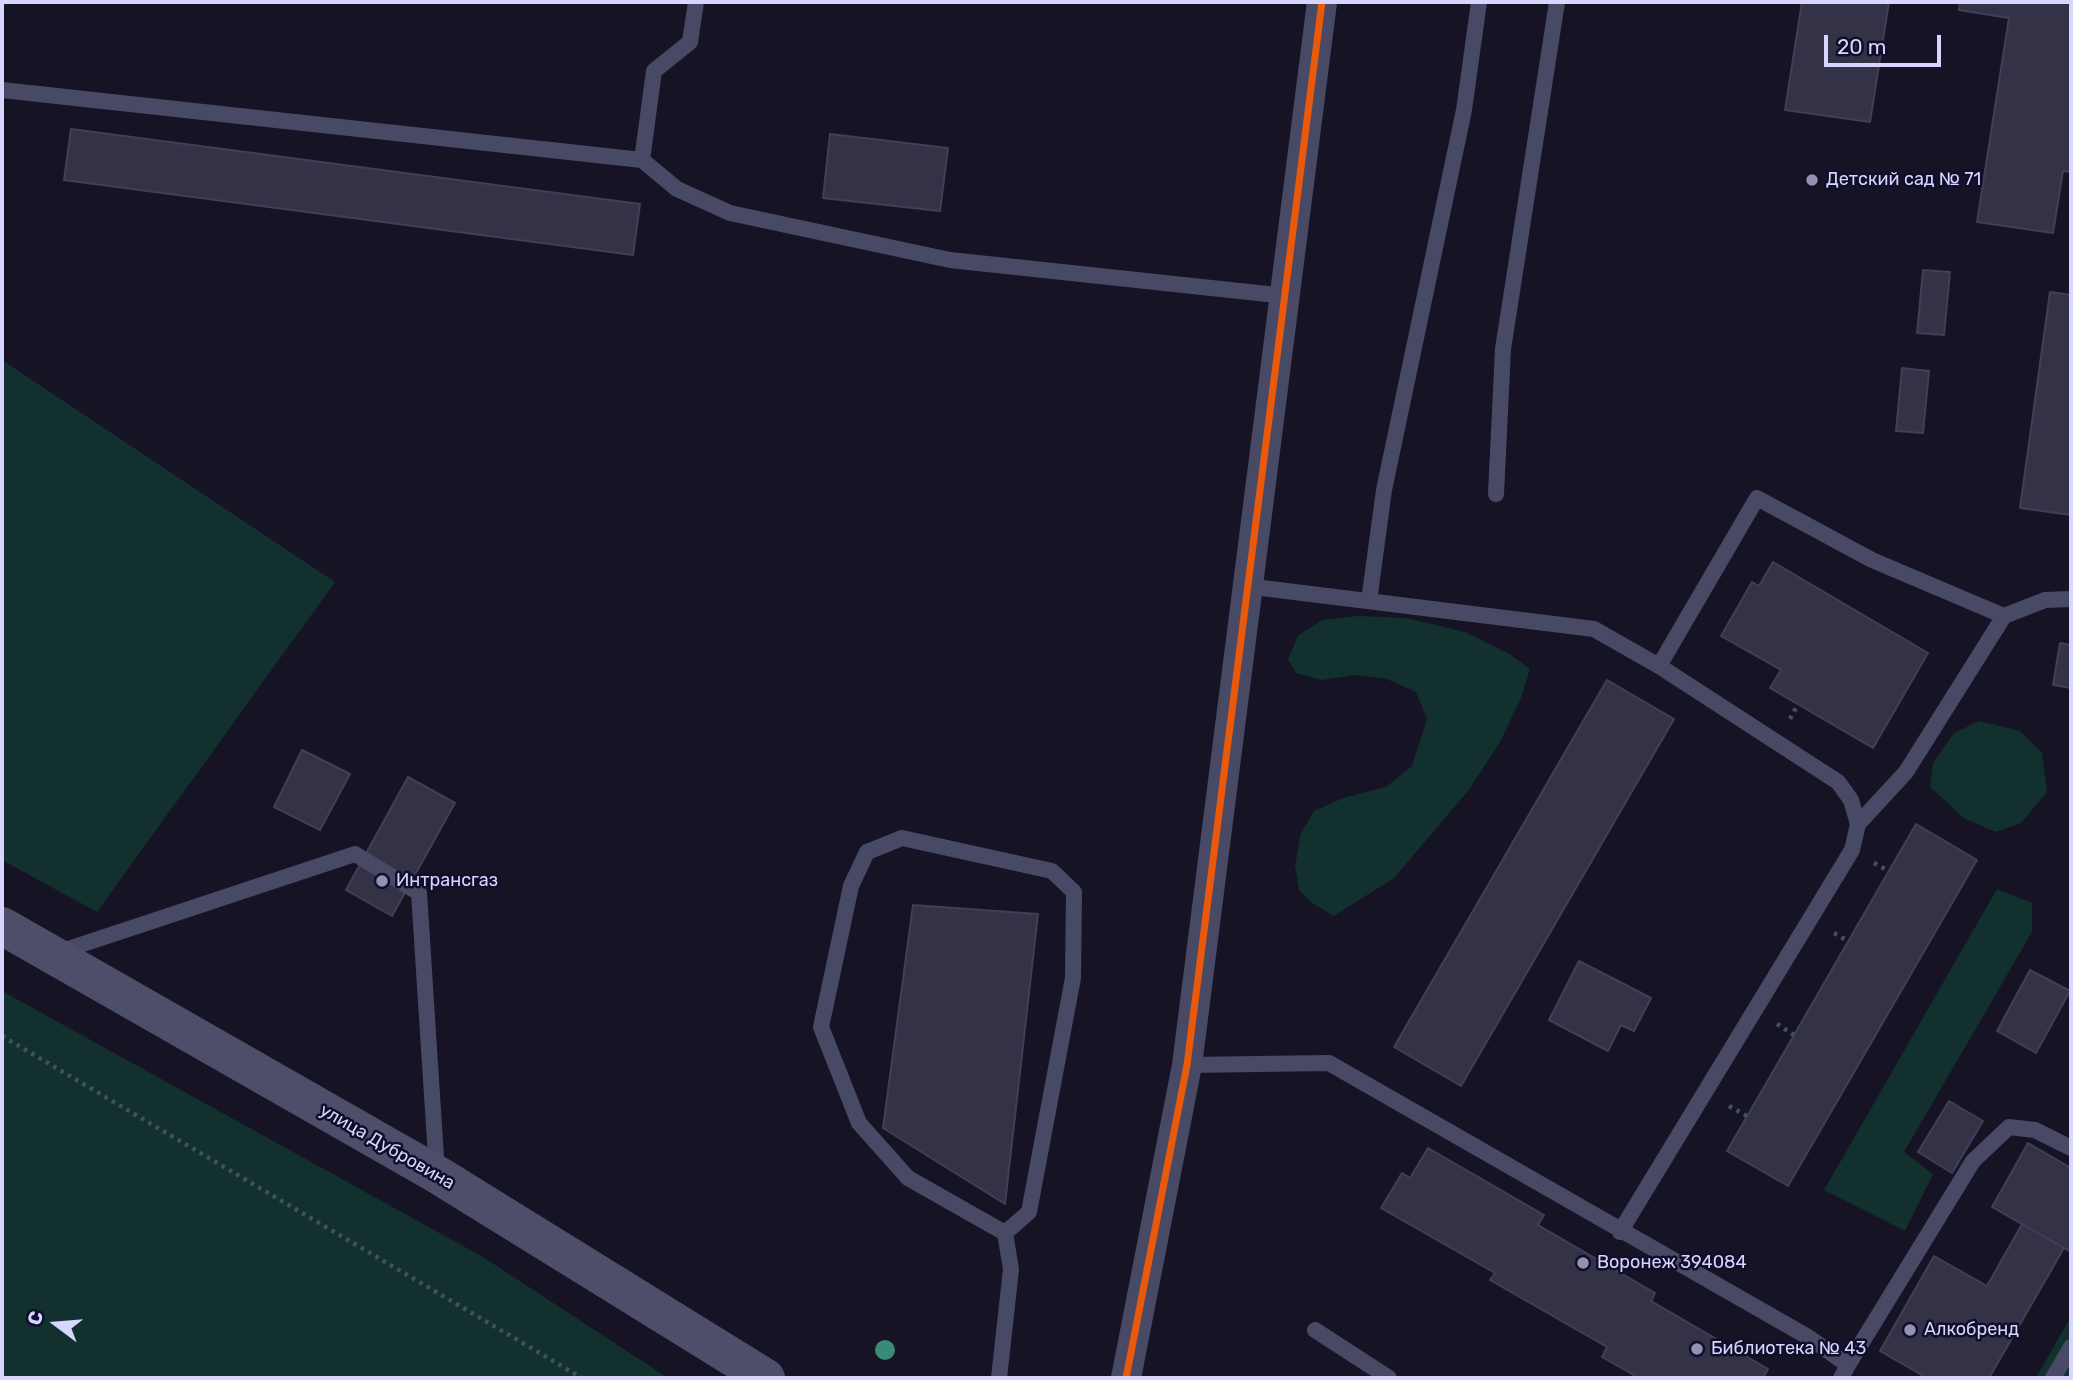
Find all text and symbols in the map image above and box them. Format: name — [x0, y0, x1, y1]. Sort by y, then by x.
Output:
scale bar — [1828, 21, 1945, 65]
text: 20 m — [1837, 34, 1886, 59]
place label: Детский сад № 71 — [1826, 169, 1981, 191]
marker: Детский сад № 71 — [1804, 172, 1820, 188]
place label: Интрансгаз — [396, 870, 498, 892]
marker: Интрансгаз — [374, 873, 390, 889]
street label: улица Дубровина — [316, 1100, 458, 1194]
place label: Воронеж 394084 — [1597, 1252, 1747, 1274]
marker: Воронеж 394084 — [1575, 1255, 1591, 1271]
north arrow — [21, 1289, 91, 1359]
text: С — [22, 1308, 48, 1328]
place label: Алкобренд — [1924, 1319, 2019, 1341]
marker: Алкобренд — [1902, 1322, 1918, 1338]
place label: Библиотека № 43 — [1711, 1338, 1866, 1360]
marker: Библиотека № 43 — [1689, 1341, 1705, 1357]

